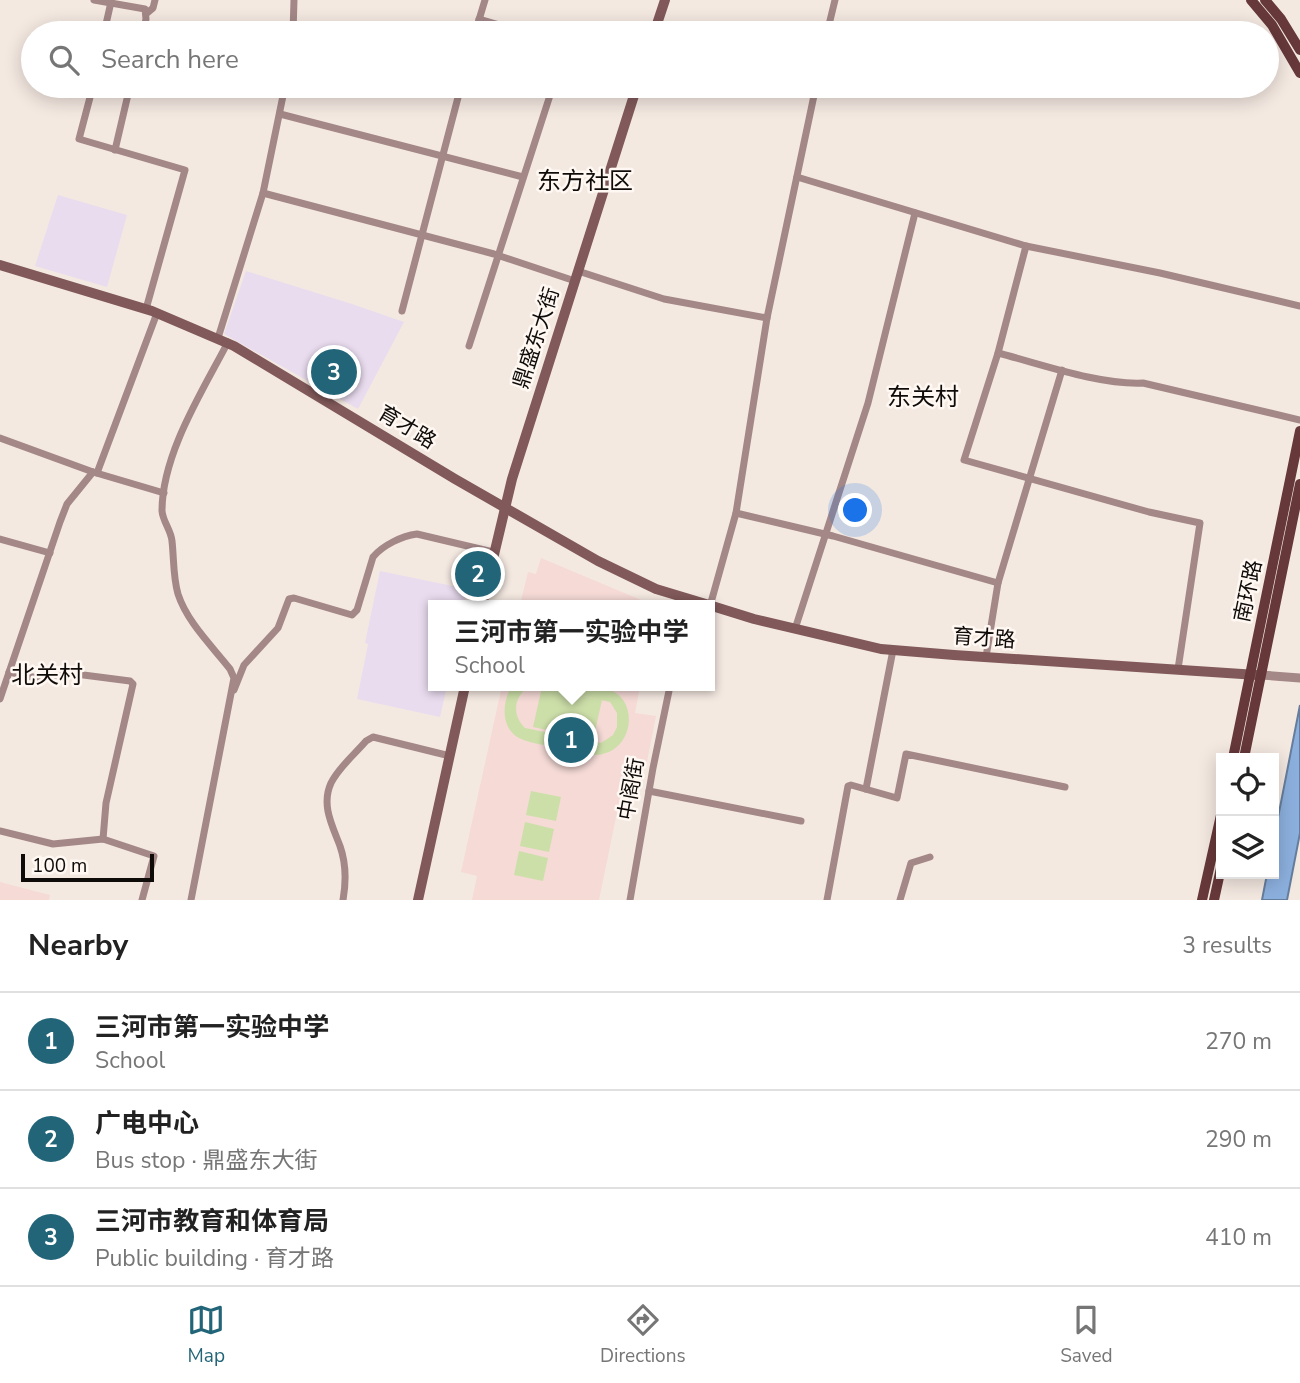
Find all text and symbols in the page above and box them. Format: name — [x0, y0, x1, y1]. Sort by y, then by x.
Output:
search box — [21, 21, 1279, 98]
icon: search — [45, 41, 83, 79]
text: Search here — [101, 42, 239, 77]
district label: 东方社区 — [537, 165, 633, 197]
street label: 鼎盛东大街 — [506, 284, 566, 392]
pin: 3 — [311, 346, 357, 398]
district label: 东关村 — [887, 381, 959, 413]
street label: 育才路 — [373, 399, 441, 455]
your location — [838, 493, 872, 527]
pin: 2 — [455, 548, 501, 600]
street label: 南环路 — [1228, 557, 1268, 625]
popup — [428, 600, 715, 691]
text: 三河市第一实验中学 — [454, 615, 689, 650]
street label: 育才路 — [952, 622, 1016, 654]
text: School — [454, 650, 525, 681]
district label: 北关村 — [11, 659, 83, 691]
pin: 1 — [548, 714, 594, 766]
map controls — [1216, 753, 1279, 879]
button: locate — [1216, 753, 1279, 816]
street label: 中阁街 — [612, 756, 650, 822]
button: layers — [1216, 816, 1279, 879]
scale bar — [21, 851, 154, 883]
text: 100 m — [32, 853, 87, 879]
text: Nearby — [28, 925, 128, 966]
text: 3 results — [1182, 930, 1272, 961]
text: 三河市第一实验中学 — [95, 1010, 329, 1045]
text: 1 — [44, 1026, 58, 1057]
text: 270 m — [1205, 1026, 1272, 1057]
text: School — [95, 1045, 165, 1076]
text: 广电中心 — [95, 1106, 199, 1141]
text: 2 — [44, 1124, 58, 1155]
text: 290 m — [1205, 1124, 1272, 1155]
text: Bus stop · 鼎盛东大街 — [95, 1145, 318, 1176]
text: 三河市教育和体育局 — [95, 1204, 329, 1239]
text: 3 — [44, 1222, 58, 1253]
text: 410 m — [1205, 1222, 1272, 1253]
text: Public building · 育才路 — [95, 1243, 334, 1274]
tab: Map — [187, 1301, 225, 1369]
tab: Directions — [600, 1301, 686, 1369]
tab: Saved — [1060, 1301, 1113, 1369]

